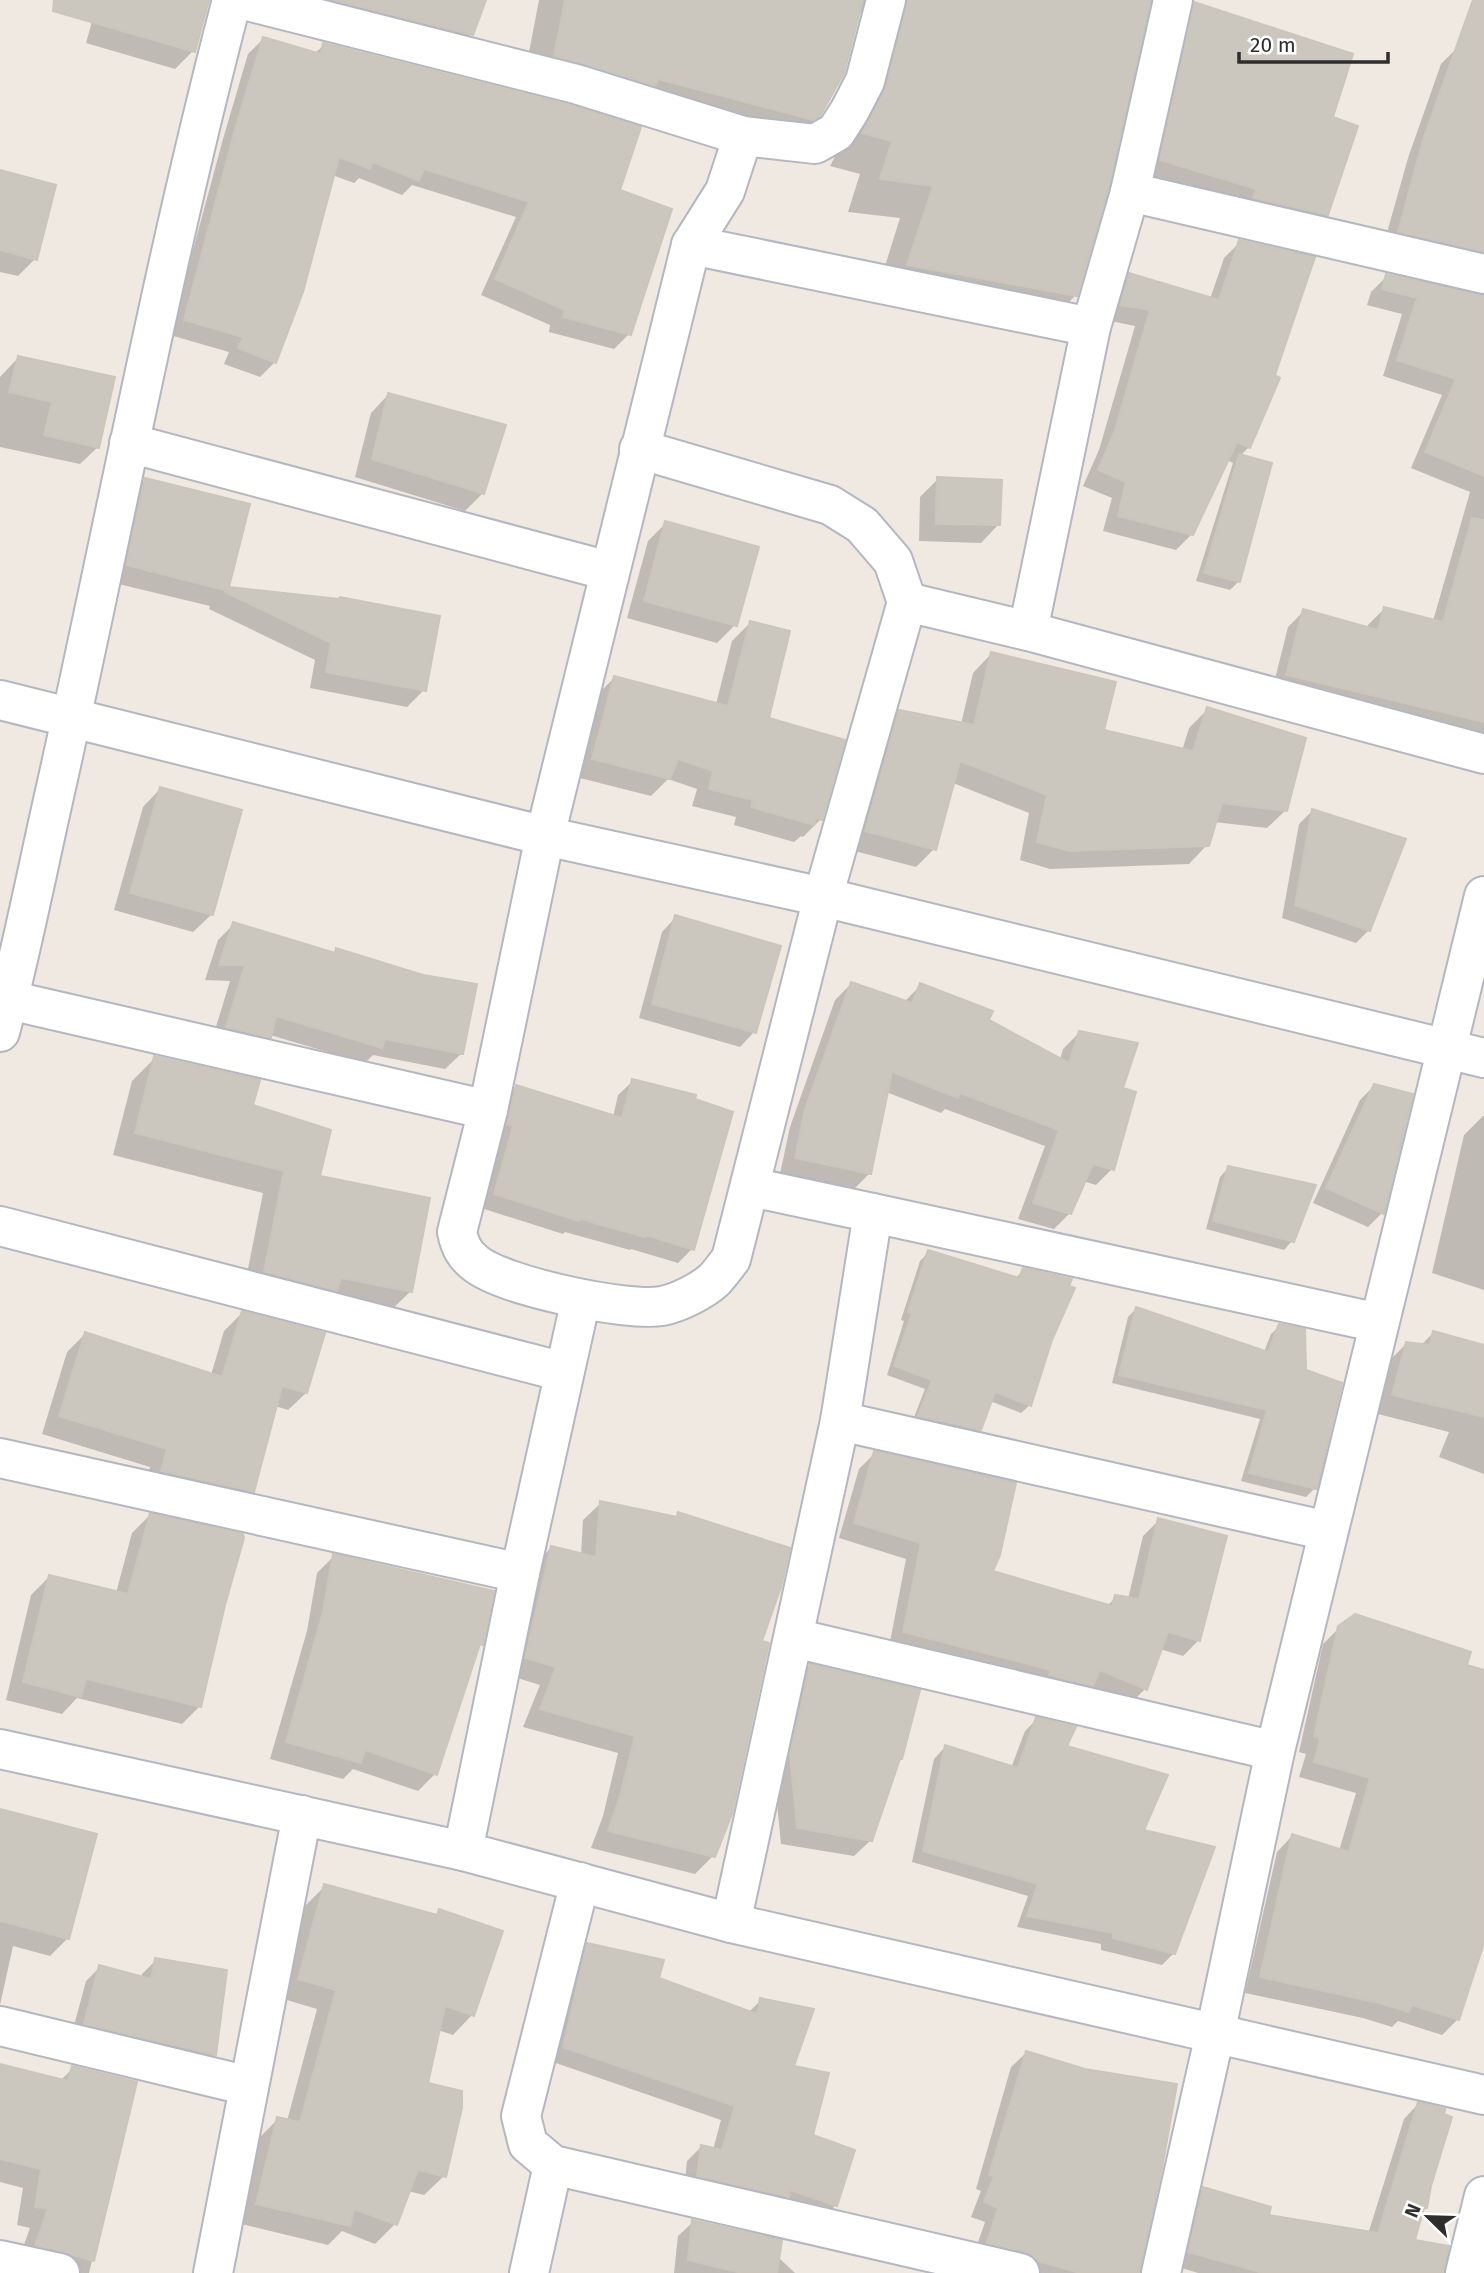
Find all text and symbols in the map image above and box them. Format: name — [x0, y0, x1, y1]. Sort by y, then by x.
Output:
scale bar — [1239, 21, 1388, 65]
text: 20 m — [1250, 32, 1296, 58]
north arrow — [1393, 2182, 1463, 2252]
text: N — [1400, 2200, 1426, 2221]

